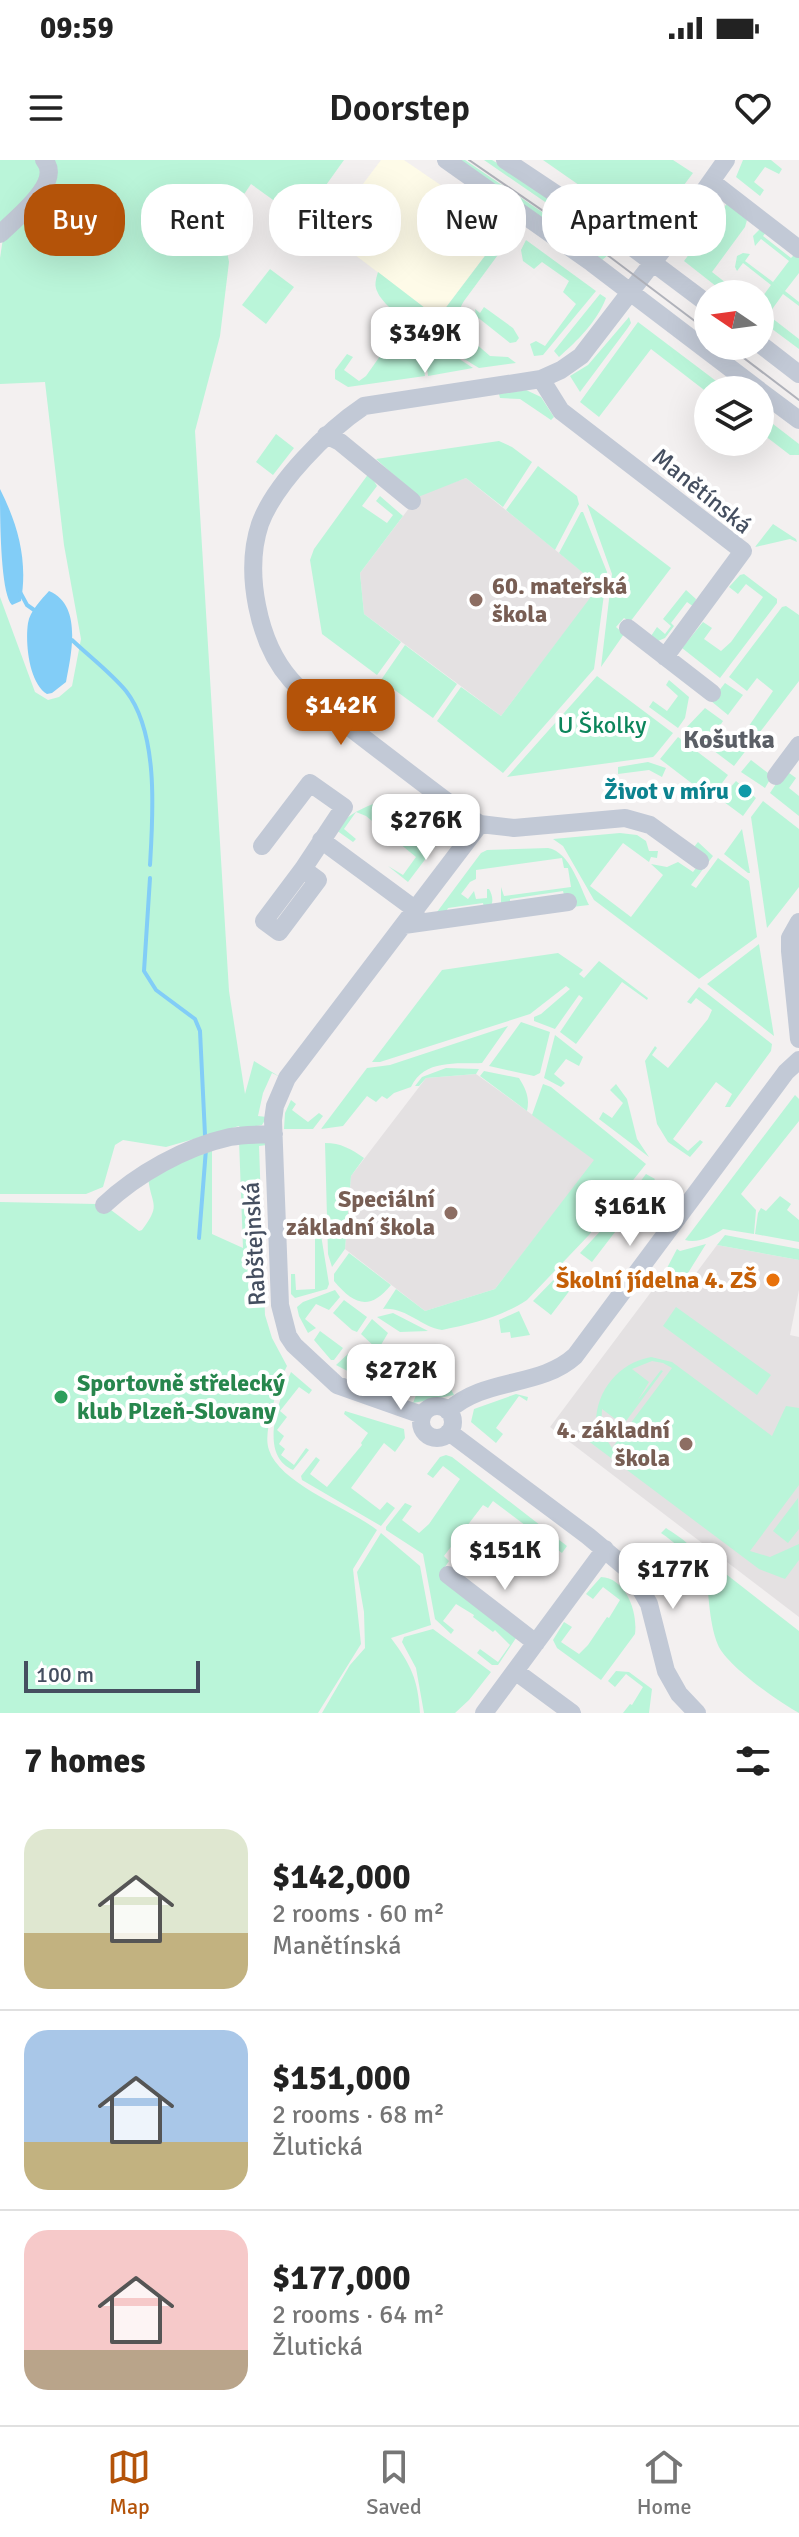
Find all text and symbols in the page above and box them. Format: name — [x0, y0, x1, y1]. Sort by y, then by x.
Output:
text: 09:59 — [40, 10, 114, 47]
icon: menu — [24, 86, 68, 130]
text: Doorstep — [329, 86, 470, 131]
icon: heart — [731, 86, 775, 130]
chip: Buy — [24, 184, 125, 256]
chip: Rent — [141, 184, 253, 256]
chip: Filters — [269, 184, 401, 256]
chip: New — [417, 184, 526, 256]
chip: Apartment — [542, 184, 726, 256]
north arrow — [694, 280, 774, 360]
map controls — [694, 280, 774, 456]
pin: $349K — [369, 307, 481, 375]
text: $349K — [389, 317, 461, 349]
button: layers — [694, 376, 774, 456]
street label: Manětínská — [646, 442, 758, 540]
place label: 60. mateřská škola — [492, 571, 627, 629]
marker: 60. mateřská škola — [467, 591, 485, 609]
pin: $142K — [285, 679, 397, 747]
text: $142K — [305, 689, 377, 721]
park label: U Školky — [557, 710, 647, 740]
district label: Košutka — [683, 724, 775, 756]
place label: Život v míru — [604, 776, 729, 806]
marker: Život v míru — [736, 782, 754, 800]
pin: $276K — [370, 794, 482, 862]
text: $276K — [390, 804, 462, 836]
pin: $161K — [574, 1180, 686, 1248]
street label: Rabštejnská — [236, 1181, 272, 1307]
place label: Speciální základní škola — [286, 1184, 436, 1242]
text: $161K — [594, 1190, 666, 1222]
marker: Speciální základní škola — [442, 1204, 460, 1222]
place label: Školní jídelna 4. ZŠ — [556, 1265, 757, 1295]
marker: Školní jídelna 4. ZŠ — [764, 1271, 782, 1289]
pin: $272K — [345, 1344, 457, 1412]
text: $272K — [365, 1354, 437, 1386]
place label: Sportovně střelecký klub Plzeň-Slovany — [77, 1368, 285, 1426]
marker: Sportovně střelecký klub Plzeň-Slovany — [52, 1388, 70, 1406]
place label: 4. základní škola — [556, 1415, 671, 1473]
marker: 4. základní škola — [677, 1435, 695, 1453]
pin: $151K — [449, 1524, 561, 1592]
text: $151K — [469, 1534, 541, 1566]
pin: $177K — [617, 1543, 729, 1611]
text: $177K — [637, 1553, 709, 1585]
scale bar — [24, 1657, 200, 1693]
text: 100 m — [36, 1661, 94, 1688]
icon: filters — [731, 1739, 775, 1783]
text: 7 homes — [24, 1740, 145, 1782]
text: $142,000 — [272, 1856, 411, 1898]
icon: home — [88, 1861, 184, 1957]
text: 2 rooms · 60 m² — [272, 1898, 445, 1930]
text: Manětínská — [272, 1930, 402, 1962]
text: $151,000 — [272, 2057, 411, 2099]
icon: home — [88, 2062, 184, 2158]
text: 2 rooms · 68 m² — [272, 2099, 445, 2131]
text: Žlutická — [272, 2131, 363, 2163]
text: $177,000 — [272, 2257, 411, 2299]
icon: home — [88, 2262, 184, 2358]
text: 2 rooms · 64 m² — [272, 2299, 445, 2331]
text: Žlutická — [272, 2331, 363, 2363]
tab: Map — [107, 2445, 151, 2520]
tab: Saved — [366, 2445, 422, 2520]
tab: Home — [637, 2445, 692, 2520]

